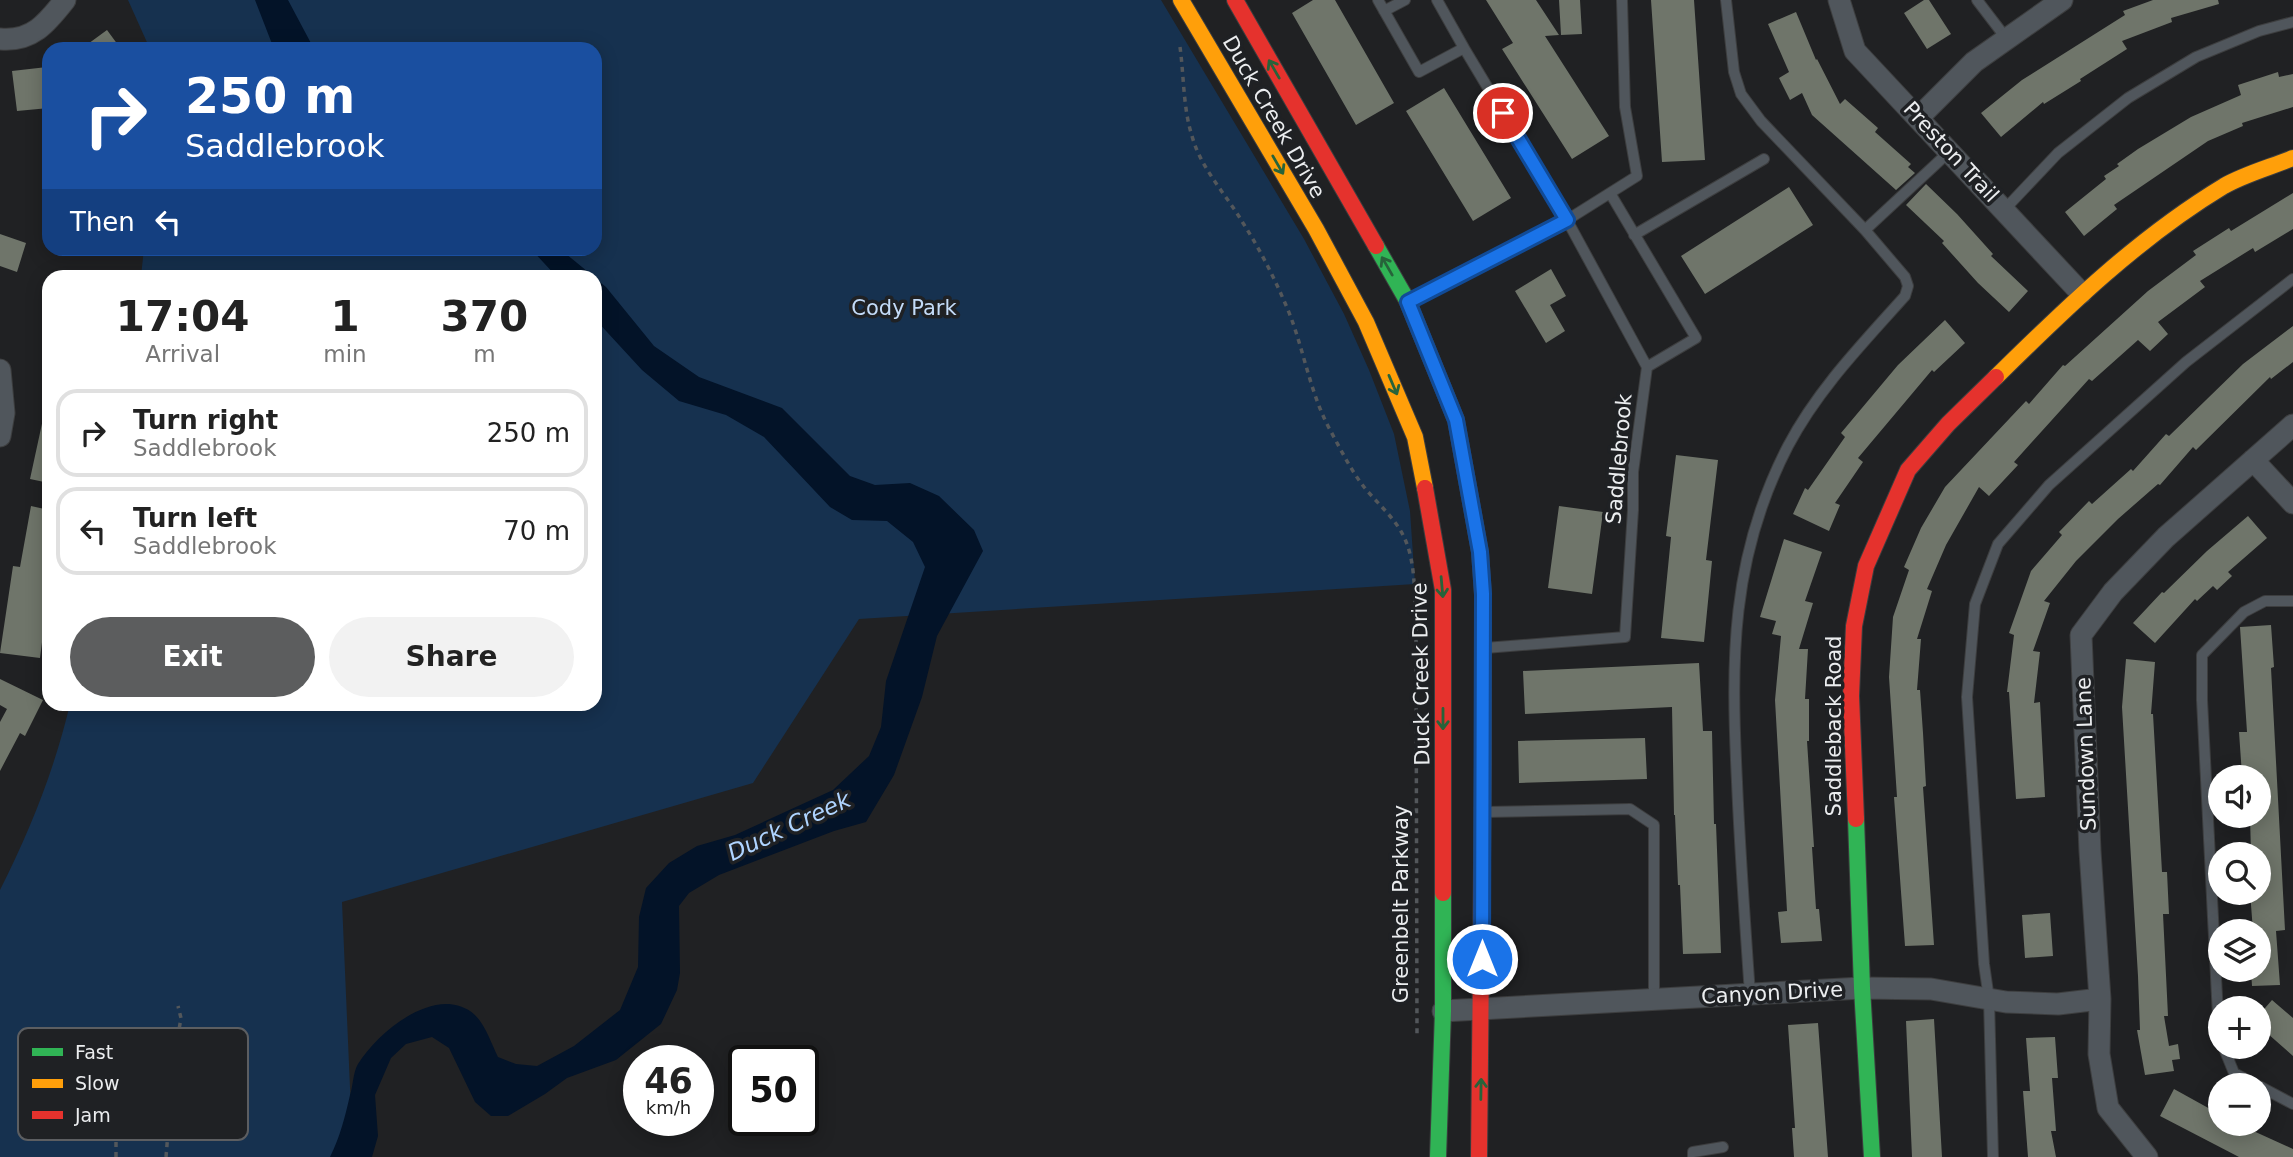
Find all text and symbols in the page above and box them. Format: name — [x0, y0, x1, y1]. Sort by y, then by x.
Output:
street label: Duck Creek Drive — [1218, 32, 1330, 202]
one-way arrow — [1267, 59, 1281, 79]
text: 250 m — [185, 68, 355, 125]
icon: right — [70, 70, 161, 161]
pin — [1473, 83, 1533, 143]
icon: arrive — [1484, 94, 1522, 132]
street label: Preston Trail — [1898, 97, 2004, 207]
text: Saddlebrook — [185, 127, 385, 165]
one-way arrow — [1271, 154, 1285, 174]
icon: left — [149, 203, 187, 241]
text: Then — [70, 207, 135, 237]
one-way arrow — [1380, 256, 1393, 277]
text: 17:04 — [116, 292, 250, 341]
text: 1 — [330, 292, 360, 341]
text: 370 — [441, 292, 528, 341]
park label: Cody Park — [851, 296, 958, 320]
text: Arrival — [145, 341, 220, 367]
text: min — [323, 341, 367, 367]
text: m — [473, 341, 496, 367]
one-way arrow — [1387, 374, 1400, 395]
street label: Saddlebrook — [1601, 392, 1637, 525]
text: Turn right — [133, 405, 278, 435]
icon: right — [74, 414, 112, 452]
text: 250 m — [487, 418, 570, 448]
text: Saddlebrook — [133, 435, 276, 461]
text: Turn left — [133, 503, 257, 533]
icon: left — [74, 512, 112, 550]
text: 70 m — [503, 516, 570, 546]
text: Saddlebrook — [133, 533, 276, 559]
one-way arrow — [1436, 575, 1449, 598]
street label: Duck Creek Drive — [1407, 582, 1435, 766]
button: Exit — [70, 617, 315, 697]
button: Share — [329, 617, 574, 697]
street label: Saddleback Road — [1822, 636, 1846, 816]
street label: Sundown Lane — [2071, 677, 2101, 831]
one-way arrow — [1436, 707, 1450, 730]
map controls — [2208, 765, 2271, 1136]
button: sound — [2208, 765, 2271, 828]
water label: Duck Creek — [723, 785, 856, 866]
street label: Greenbelt Parkway — [1389, 805, 1413, 1003]
button: search — [2208, 842, 2271, 905]
button: layers — [2208, 919, 2271, 982]
position arrow — [1445, 922, 1519, 996]
street label: Canyon Drive — [1700, 977, 1844, 1009]
button: + — [2208, 996, 2271, 1059]
legend — [18, 1028, 248, 1140]
text: Fast — [75, 1041, 113, 1063]
speed limit sign: 50 — [728, 1045, 819, 1136]
text: 46 — [644, 1061, 693, 1101]
text: Slow — [75, 1072, 120, 1094]
button: − — [2208, 1073, 2271, 1136]
one-way arrow — [1474, 1078, 1487, 1101]
text: km/h — [646, 1097, 691, 1118]
text: Jam — [74, 1104, 111, 1126]

